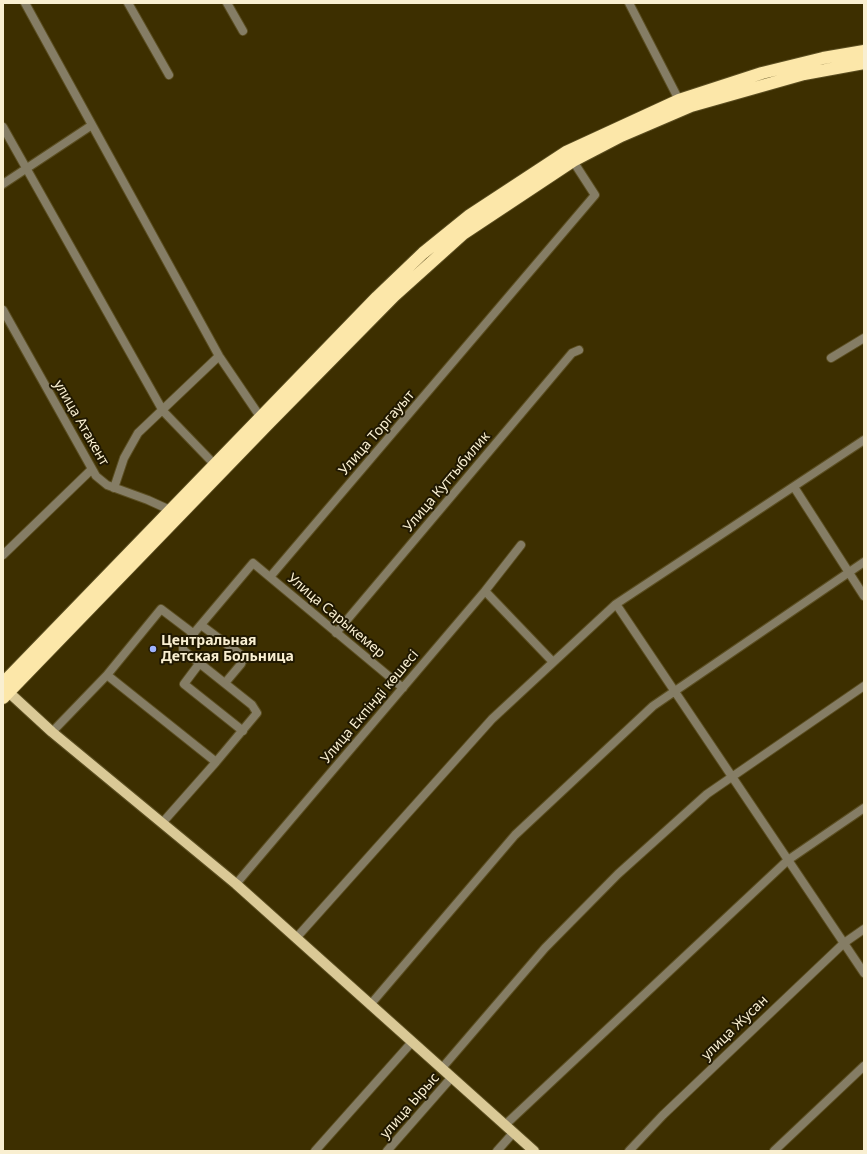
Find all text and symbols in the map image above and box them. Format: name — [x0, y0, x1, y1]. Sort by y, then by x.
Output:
street label: улица Атакент — [50, 377, 112, 469]
street label: Улица Торгауыт — [336, 387, 418, 479]
street label: Улица Куттыбилик — [400, 428, 494, 536]
street label: Улица Сарыкемер — [284, 570, 388, 662]
place label: Центральная Детская Больница — [161, 633, 294, 666]
marker: Центральная Детская Больница — [148, 644, 158, 654]
street label: Улица Екпінді көшесі — [318, 647, 422, 767]
street label: улица Жусан — [698, 992, 772, 1064]
street label: улица Ырыс — [377, 1070, 443, 1142]

